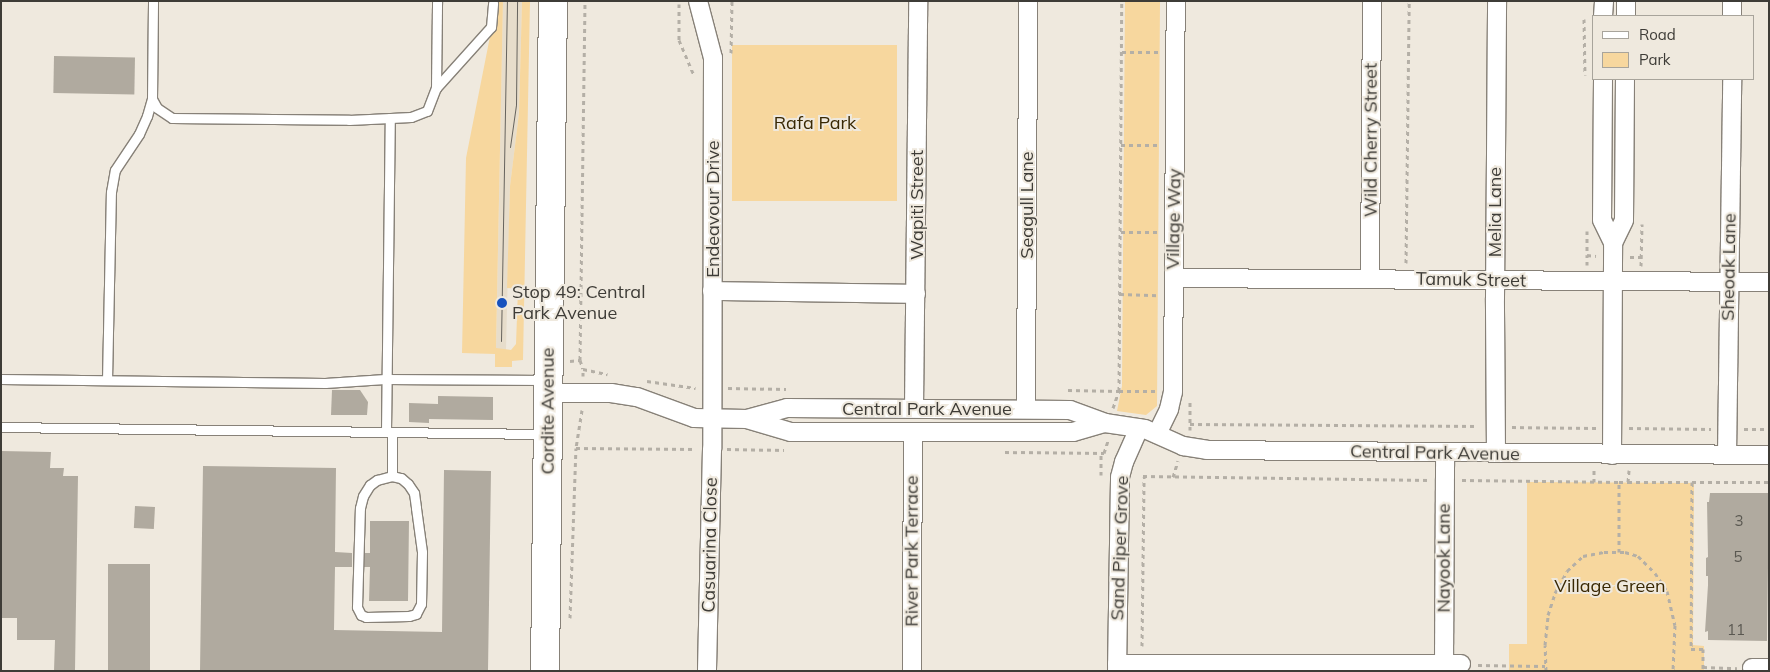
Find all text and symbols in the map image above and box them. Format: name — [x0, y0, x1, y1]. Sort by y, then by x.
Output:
legend — [1592, 15, 1755, 80]
text: Road — [1639, 25, 1676, 44]
text: Park — [1639, 50, 1671, 69]
street label: Wild Cherry Street — [1360, 63, 1382, 217]
park label: Rafa Park — [774, 112, 856, 134]
street label: Endeavour Drive — [702, 140, 724, 278]
street label: Wapiti Street — [906, 150, 928, 260]
street label: Seagull Lane — [1016, 151, 1038, 259]
street label: Melia Lane — [1484, 167, 1506, 257]
street label: Village Way — [1162, 168, 1186, 270]
street label: Sheoak Lane — [1717, 213, 1741, 321]
street label: Tamuk Street — [1416, 268, 1526, 292]
place label: Stop 49: Central Park Avenue — [512, 282, 645, 324]
marker: Stop 49: Central Park Avenue — [496, 297, 508, 309]
street label: Cordite Avenue — [537, 348, 559, 474]
street label: Central Park Avenue — [842, 398, 1012, 420]
street label: Central Park Avenue — [1350, 441, 1520, 465]
street label: River Park Terrace — [901, 475, 923, 627]
street label: Sand Piper Grove — [1107, 475, 1133, 621]
street label: Casuarina Close — [698, 477, 722, 613]
street label: Nayook Lane — [1433, 503, 1455, 613]
house number: 3 — [1735, 512, 1743, 530]
house number: 5 — [1734, 548, 1742, 566]
park label: Village Green — [1554, 575, 1666, 597]
house number: 11 — [1727, 621, 1745, 639]

